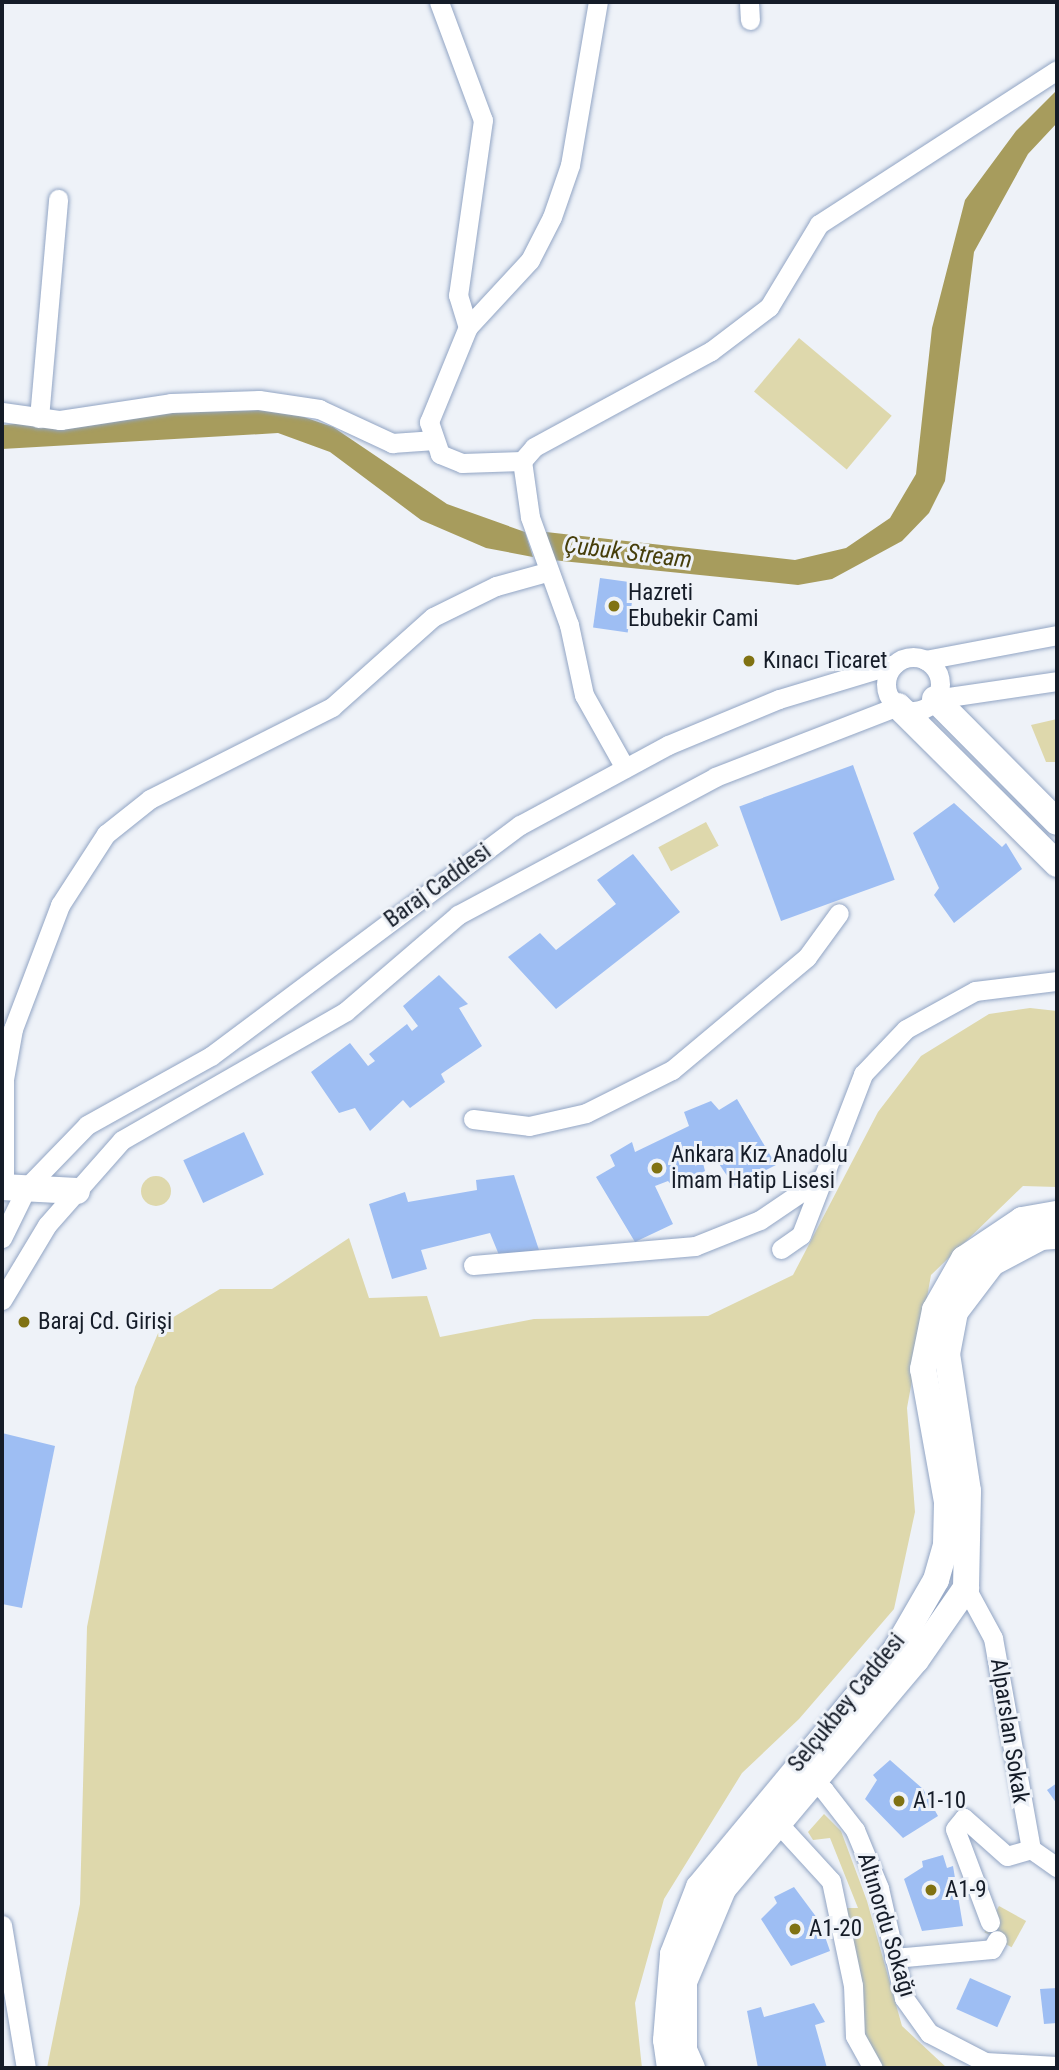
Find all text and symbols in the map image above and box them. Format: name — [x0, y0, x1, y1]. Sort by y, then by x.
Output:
water label: Çubuk Stream — [562, 531, 694, 575]
place label: Hazreti Ebubekir Cami — [628, 579, 759, 633]
marker: Hazreti Ebubekir Cami — [606, 598, 622, 614]
place label: Kınacı Ticaret — [763, 647, 888, 675]
marker: Kınacı Ticaret — [741, 653, 757, 669]
street label: Baraj Caddesi — [379, 838, 497, 934]
place label: Ankara Kız Anadolu İmam Hatip Lisesi — [671, 1141, 848, 1195]
marker: Ankara Kız Anadolu İmam Hatip Lisesi — [649, 1160, 665, 1176]
place label: Baraj Cd. Girişi — [38, 1308, 172, 1336]
marker: Baraj Cd. Girişi — [16, 1314, 32, 1330]
street label: Selçukbey Caddesi — [783, 1628, 911, 1778]
street label: Alparslan Sokak — [984, 1657, 1034, 1805]
place label: A1-10 — [913, 1787, 966, 1815]
marker: A1-10 — [891, 1793, 907, 1809]
street label: Altınordu Sokağı — [851, 1849, 921, 2001]
place label: A1-9 — [945, 1876, 987, 1904]
marker: A1-9 — [923, 1882, 939, 1898]
place label: A1-20 — [809, 1915, 862, 1943]
marker: A1-20 — [787, 1921, 803, 1937]

